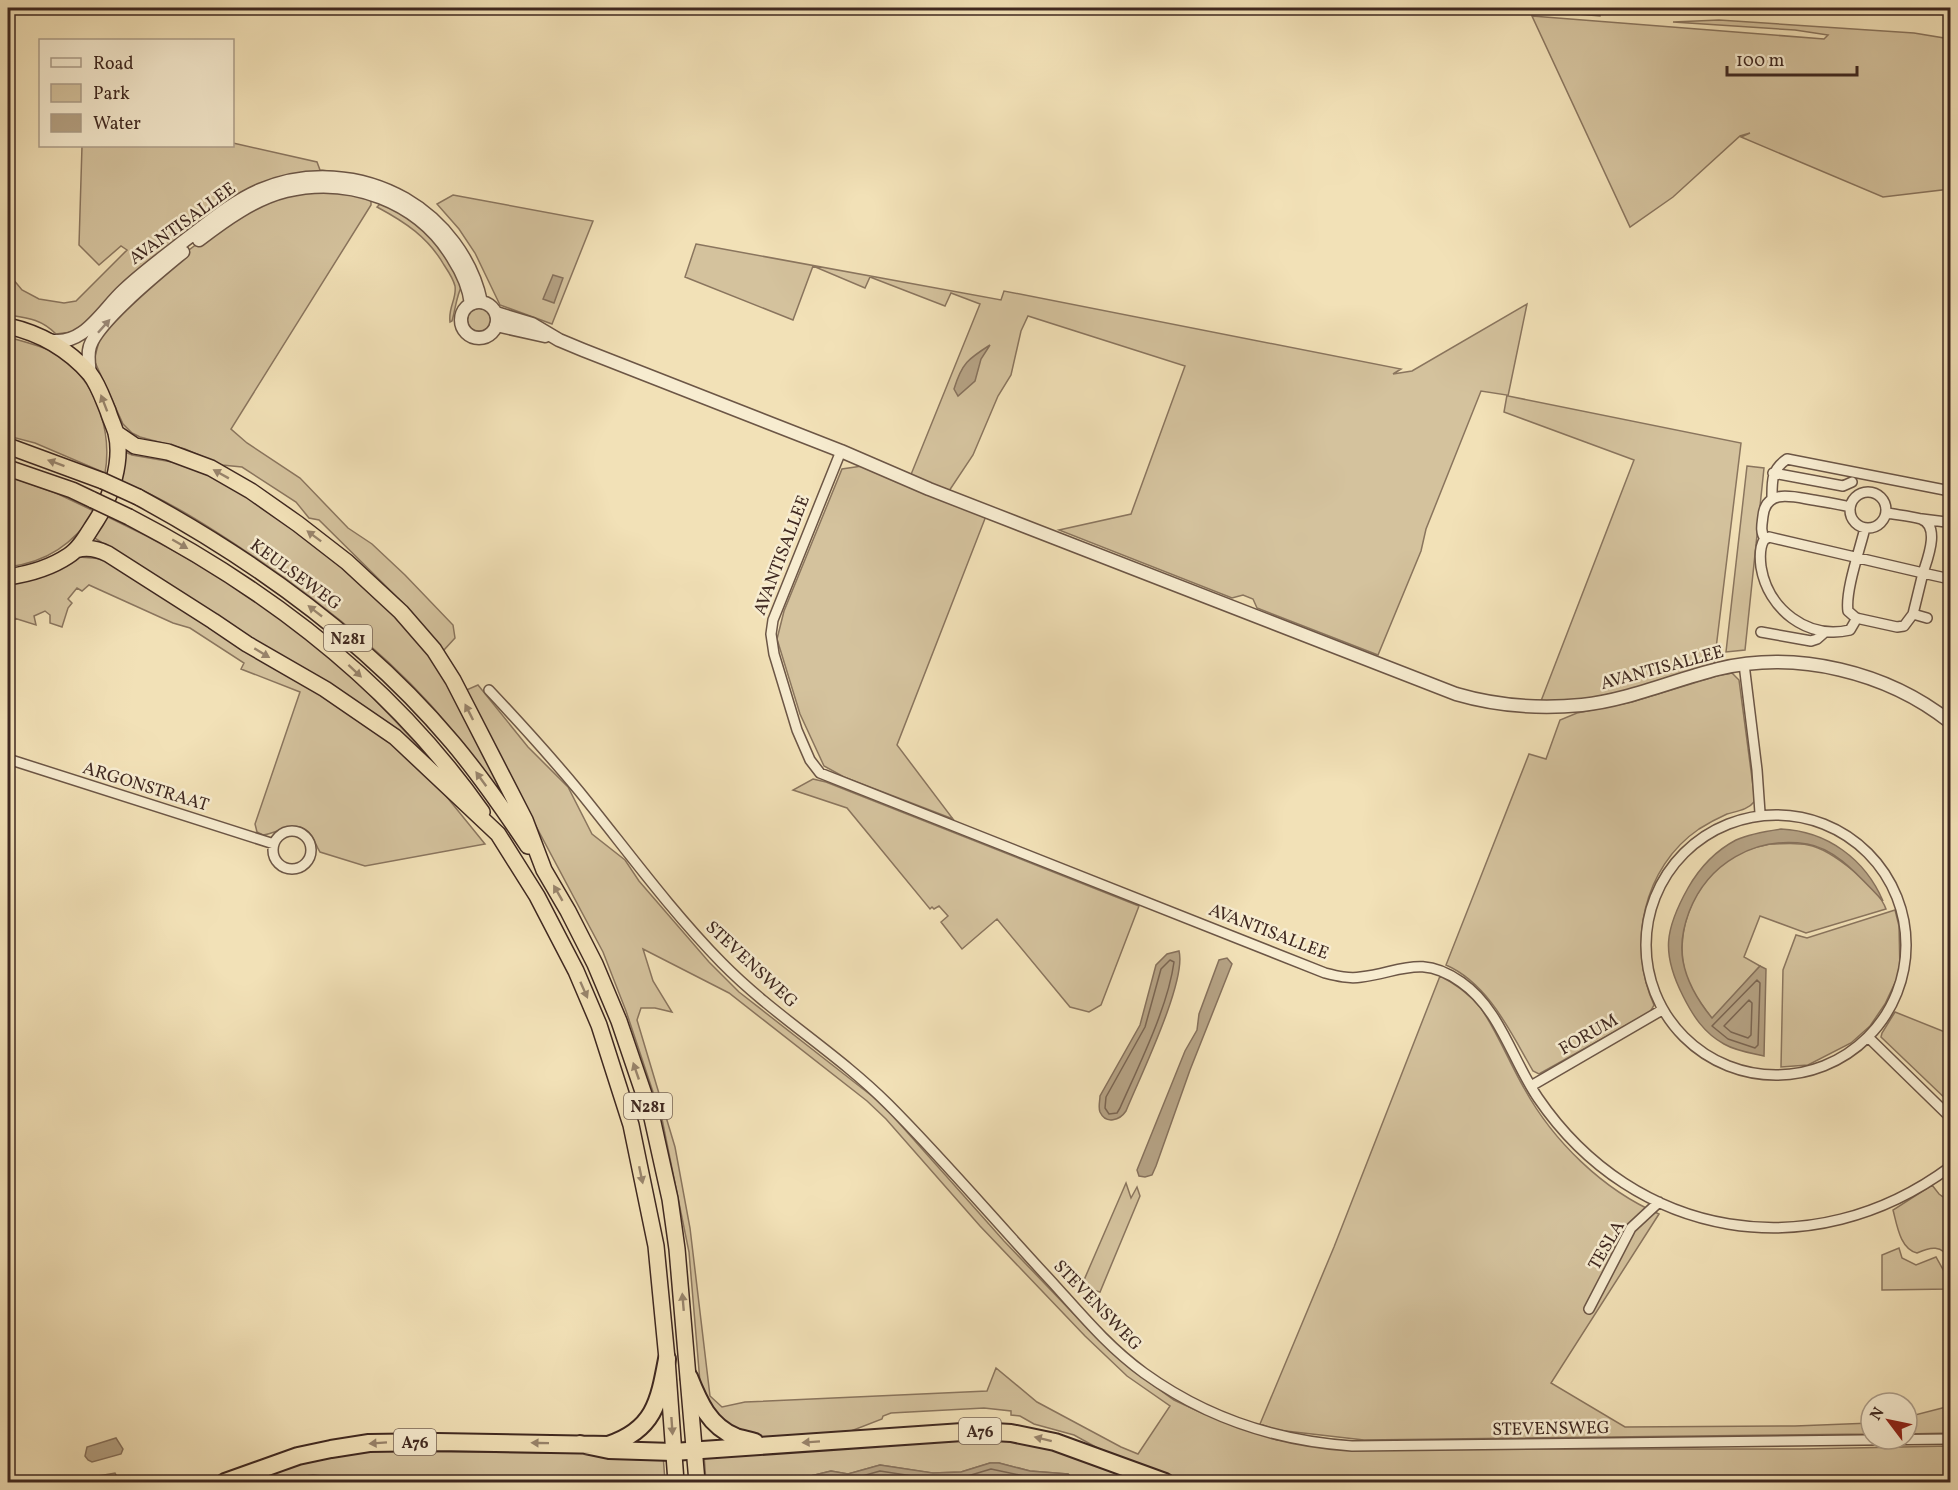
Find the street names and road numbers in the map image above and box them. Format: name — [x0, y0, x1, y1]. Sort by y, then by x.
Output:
street label: AVANTISALLEE — [124, 177, 242, 272]
street label: AVANTISALLEE — [748, 492, 817, 619]
street label: KEULSEWEG — [244, 534, 346, 617]
road number: N281 — [324, 625, 372, 651]
street label: AVANTISALLEE — [1598, 640, 1727, 697]
street label: ARGONSTRAAT — [79, 756, 212, 819]
street label: AVANTISALLEE — [1205, 898, 1332, 967]
street label: STEVENSWEG — [699, 916, 803, 1014]
street label: FORUM — [1555, 1008, 1623, 1062]
road number: N281 — [624, 1093, 672, 1119]
street label: TESLA — [1583, 1216, 1632, 1275]
street label: STEVENSWEG — [1047, 1255, 1147, 1357]
street label: STEVENSWEG — [1492, 1416, 1610, 1443]
road number: A76 — [959, 1418, 1001, 1444]
road number: A76 — [394, 1429, 436, 1455]

